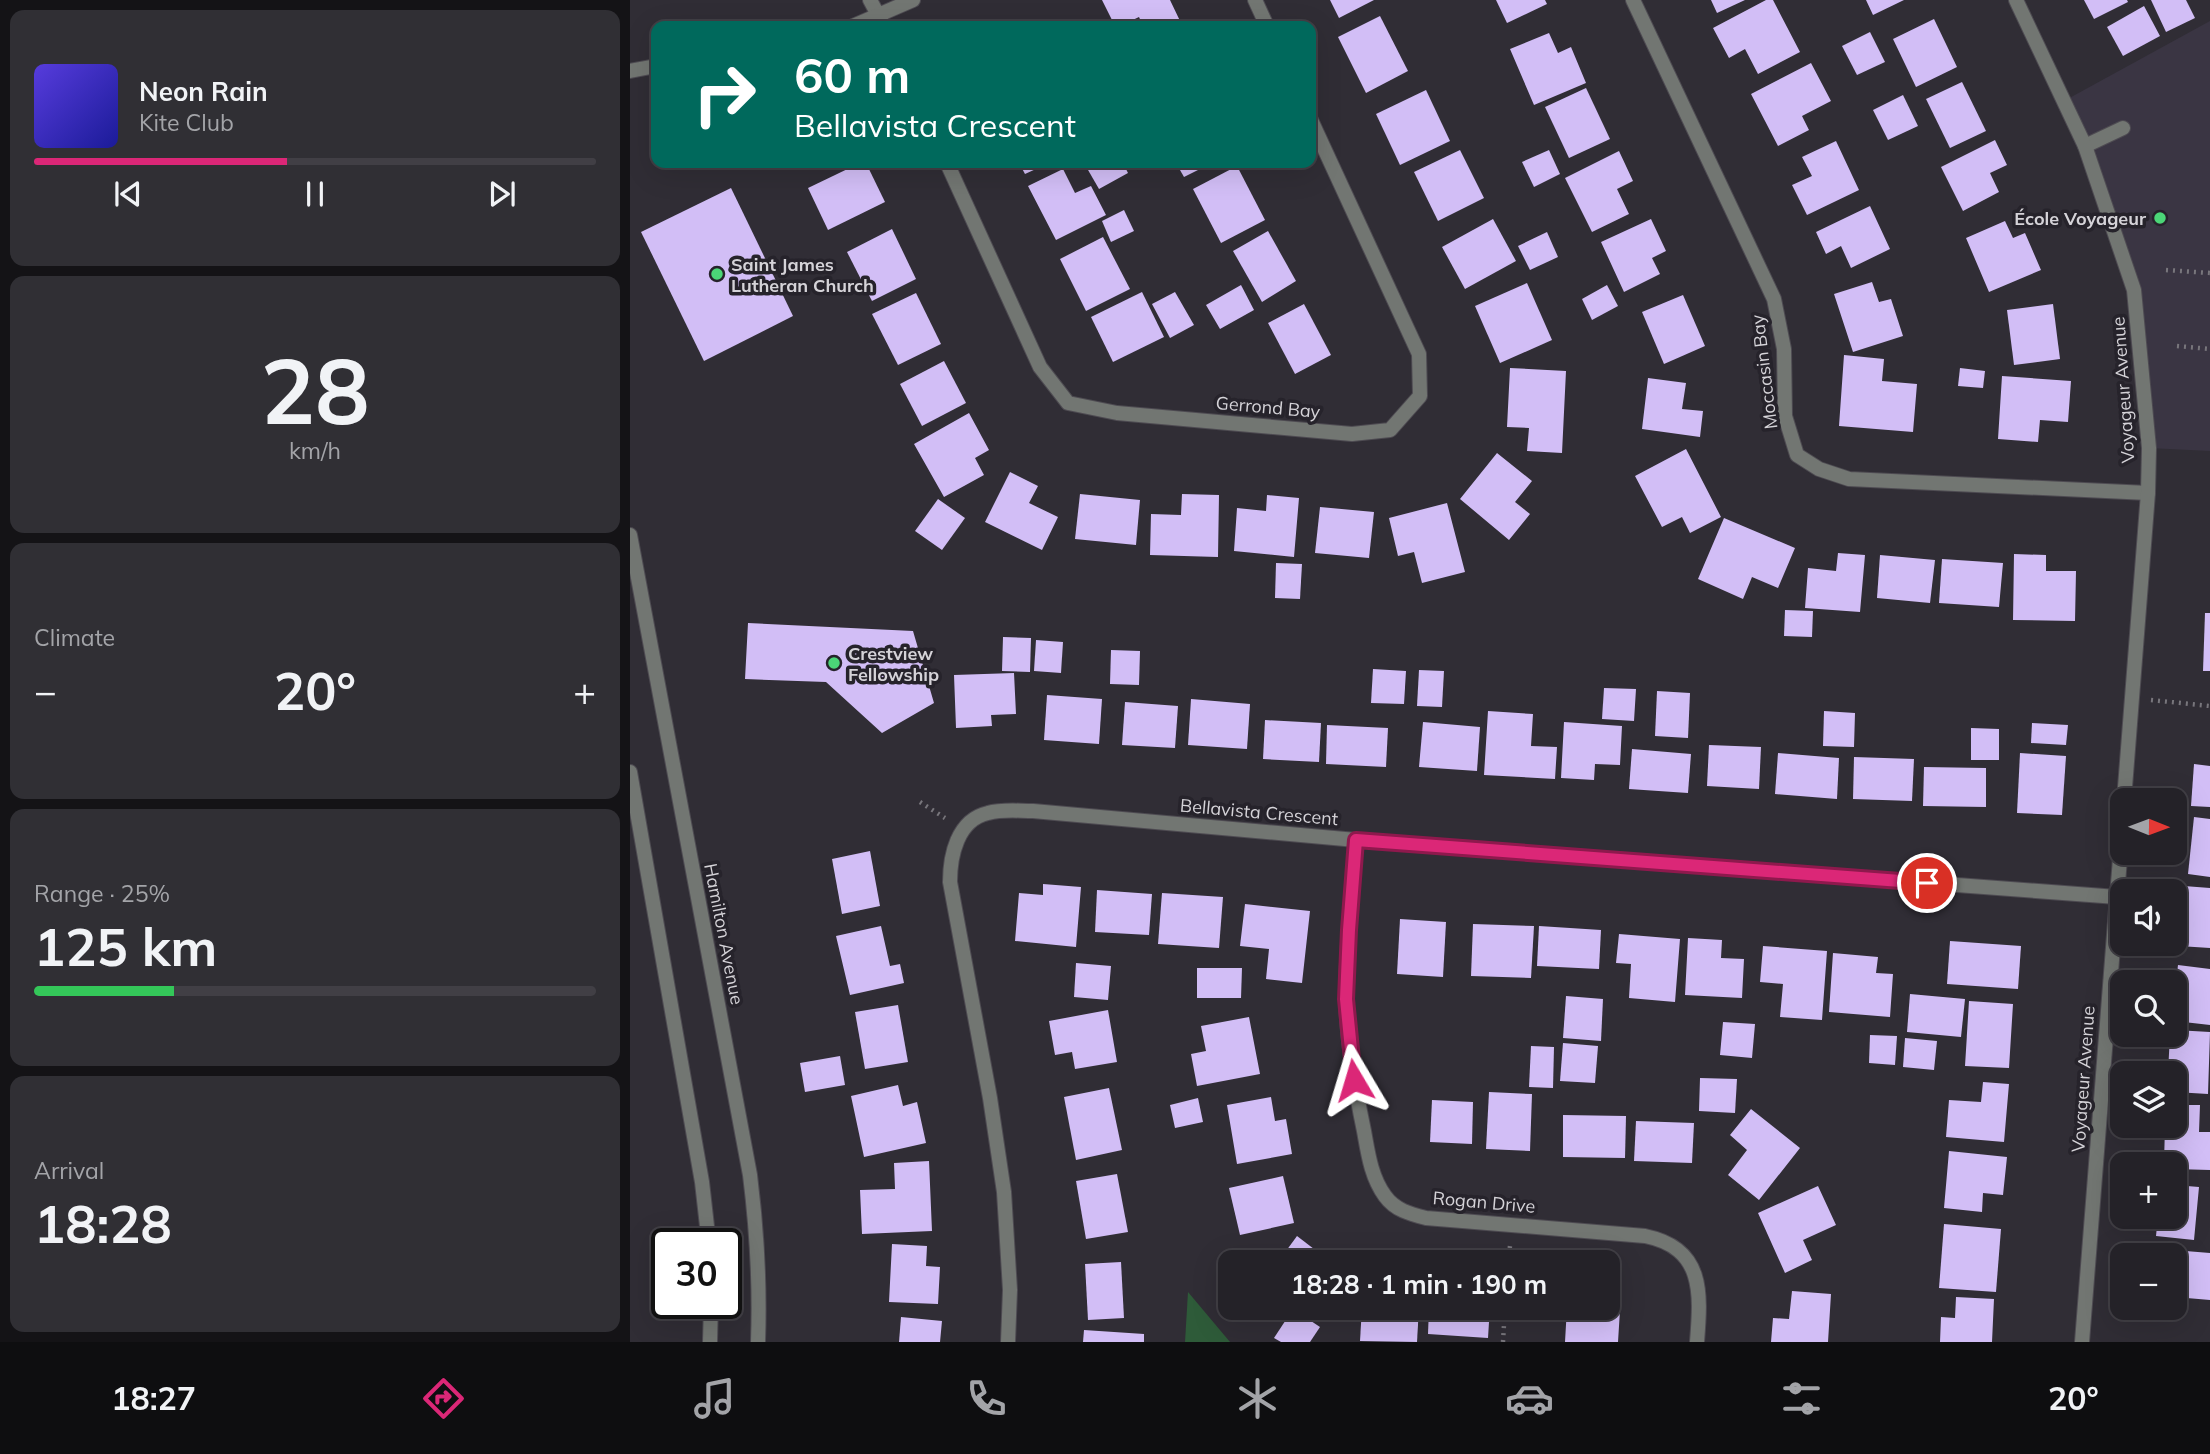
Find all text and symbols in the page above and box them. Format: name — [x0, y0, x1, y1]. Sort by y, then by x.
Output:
text: 60 m — [794, 44, 910, 105]
icon: right — [679, 49, 770, 140]
text: Neon Rain — [139, 75, 268, 108]
text: Bellavista Crescent — [794, 105, 1076, 145]
text: Kite Club — [139, 108, 234, 137]
icon: previous — [109, 175, 147, 213]
icon: pause — [296, 175, 334, 213]
icon: next — [483, 175, 521, 213]
place label: École Voyageur — [2014, 207, 2147, 230]
marker: École Voyageur — [2152, 210, 2168, 226]
place label: Saint James Lutheran Church — [731, 253, 874, 297]
marker: Saint James Lutheran Church — [709, 266, 725, 282]
street label: Moccasin Bay — [1746, 313, 1782, 431]
street label: Voyageur Avenue — [2106, 316, 2140, 464]
text: 28 — [260, 333, 370, 447]
street label: Gerrond Bay — [1215, 391, 1322, 423]
text: km/h — [289, 436, 341, 465]
text: Climate — [34, 623, 115, 652]
place label: Crestview Fellowship — [848, 642, 939, 686]
marker: Crestview Fellowship — [826, 655, 842, 671]
text: 20° — [274, 658, 356, 723]
text: − — [34, 667, 57, 715]
text: + — [573, 667, 596, 715]
north arrow — [2110, 788, 2188, 864]
map controls — [2110, 788, 2187, 1320]
street label: Bellavista Crescent — [1179, 794, 1339, 830]
pin — [1897, 853, 1957, 913]
street label: Hamilton Avenue — [699, 861, 749, 1007]
icon: arrive — [1908, 864, 1946, 902]
text: Range · 25% — [34, 879, 170, 908]
button: sound — [2110, 879, 2187, 956]
text: 125 km — [34, 914, 217, 979]
button: search — [2110, 970, 2187, 1047]
street label: Voyageur Avenue — [2066, 1005, 2100, 1153]
position arrow — [1317, 1043, 1391, 1117]
button: layers — [2110, 1061, 2187, 1138]
button: + — [2110, 1152, 2187, 1229]
text: Arrival — [34, 1156, 104, 1185]
street label: Rogan Drive — [1432, 1186, 1536, 1218]
text: 18:28 — [34, 1191, 172, 1256]
speed limit sign: 30 — [651, 1228, 742, 1319]
button: − — [2110, 1243, 2187, 1320]
text: 18:28 · 1 min · 190 m — [1291, 1268, 1547, 1301]
icon: directions — [419, 1374, 468, 1423]
icon: music — [690, 1374, 739, 1423]
icon: phone — [962, 1374, 1011, 1423]
icon: climate — [1233, 1374, 1282, 1423]
icon: car — [1505, 1374, 1554, 1423]
icon: filters — [1777, 1374, 1826, 1423]
text: 18:27 — [111, 1378, 196, 1418]
text: 20° — [2048, 1378, 2099, 1418]

